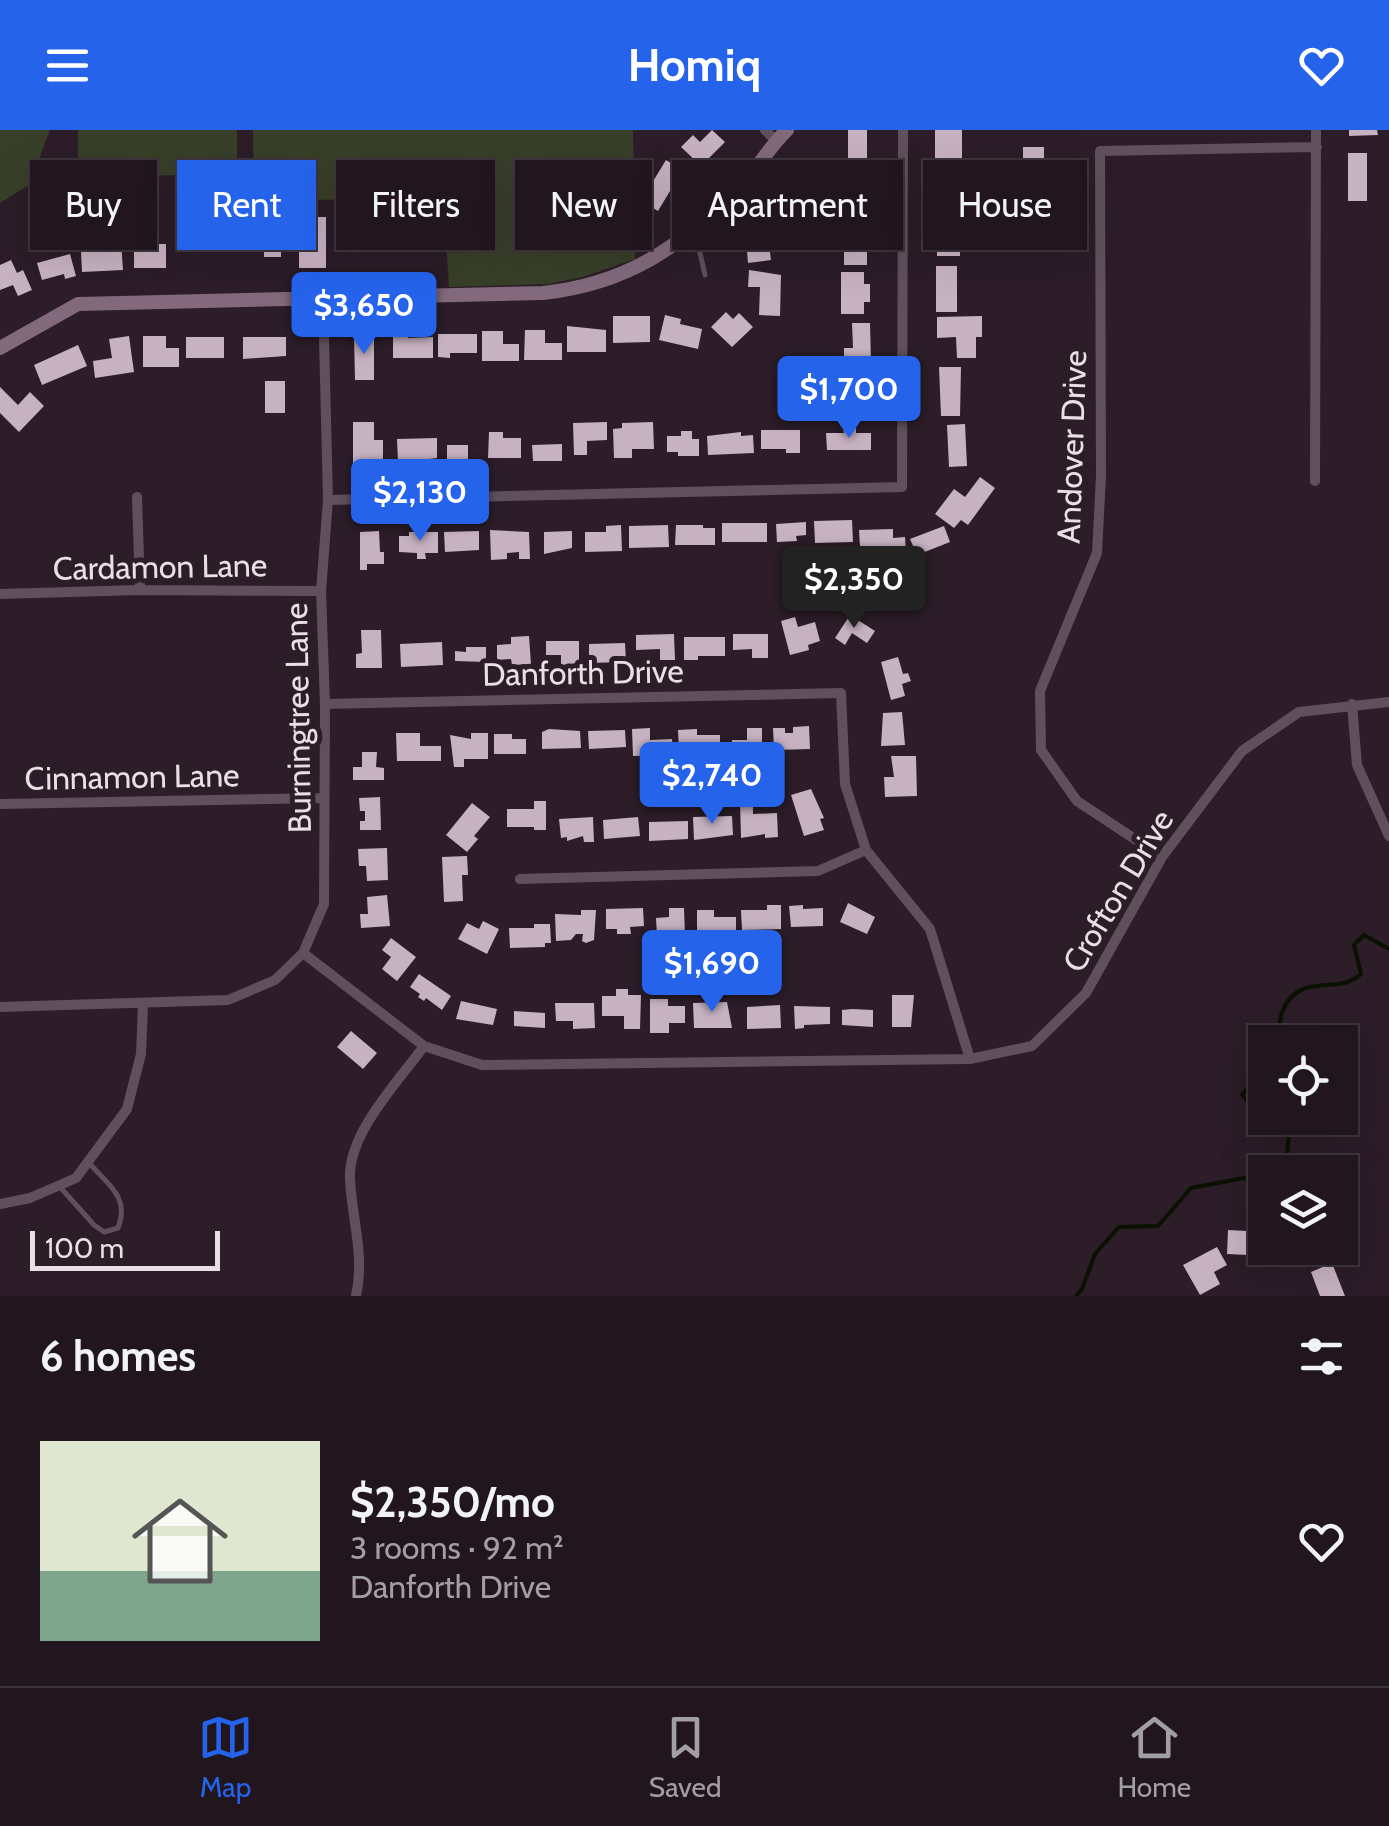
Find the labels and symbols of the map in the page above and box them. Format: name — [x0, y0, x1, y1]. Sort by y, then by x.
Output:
pin: $3,650 — [283, 272, 445, 357]
street label: Andover Drive — [1049, 350, 1094, 544]
pin: $1,700 — [768, 356, 930, 441]
pin: $2,130 — [339, 459, 501, 544]
street label: Cardamon Lane — [53, 545, 267, 588]
pin: $2,350 — [773, 546, 935, 631]
street label: Burningtree Lane — [276, 602, 319, 834]
street label: Danforth Drive — [482, 651, 684, 694]
pin: $2,740 — [631, 742, 793, 827]
street label: Cinnamon Lane — [24, 755, 240, 798]
street label: Crofton Drive — [1054, 803, 1181, 979]
pin: $1,690 — [631, 930, 793, 1015]
scale bar — [30, 1226, 220, 1270]

